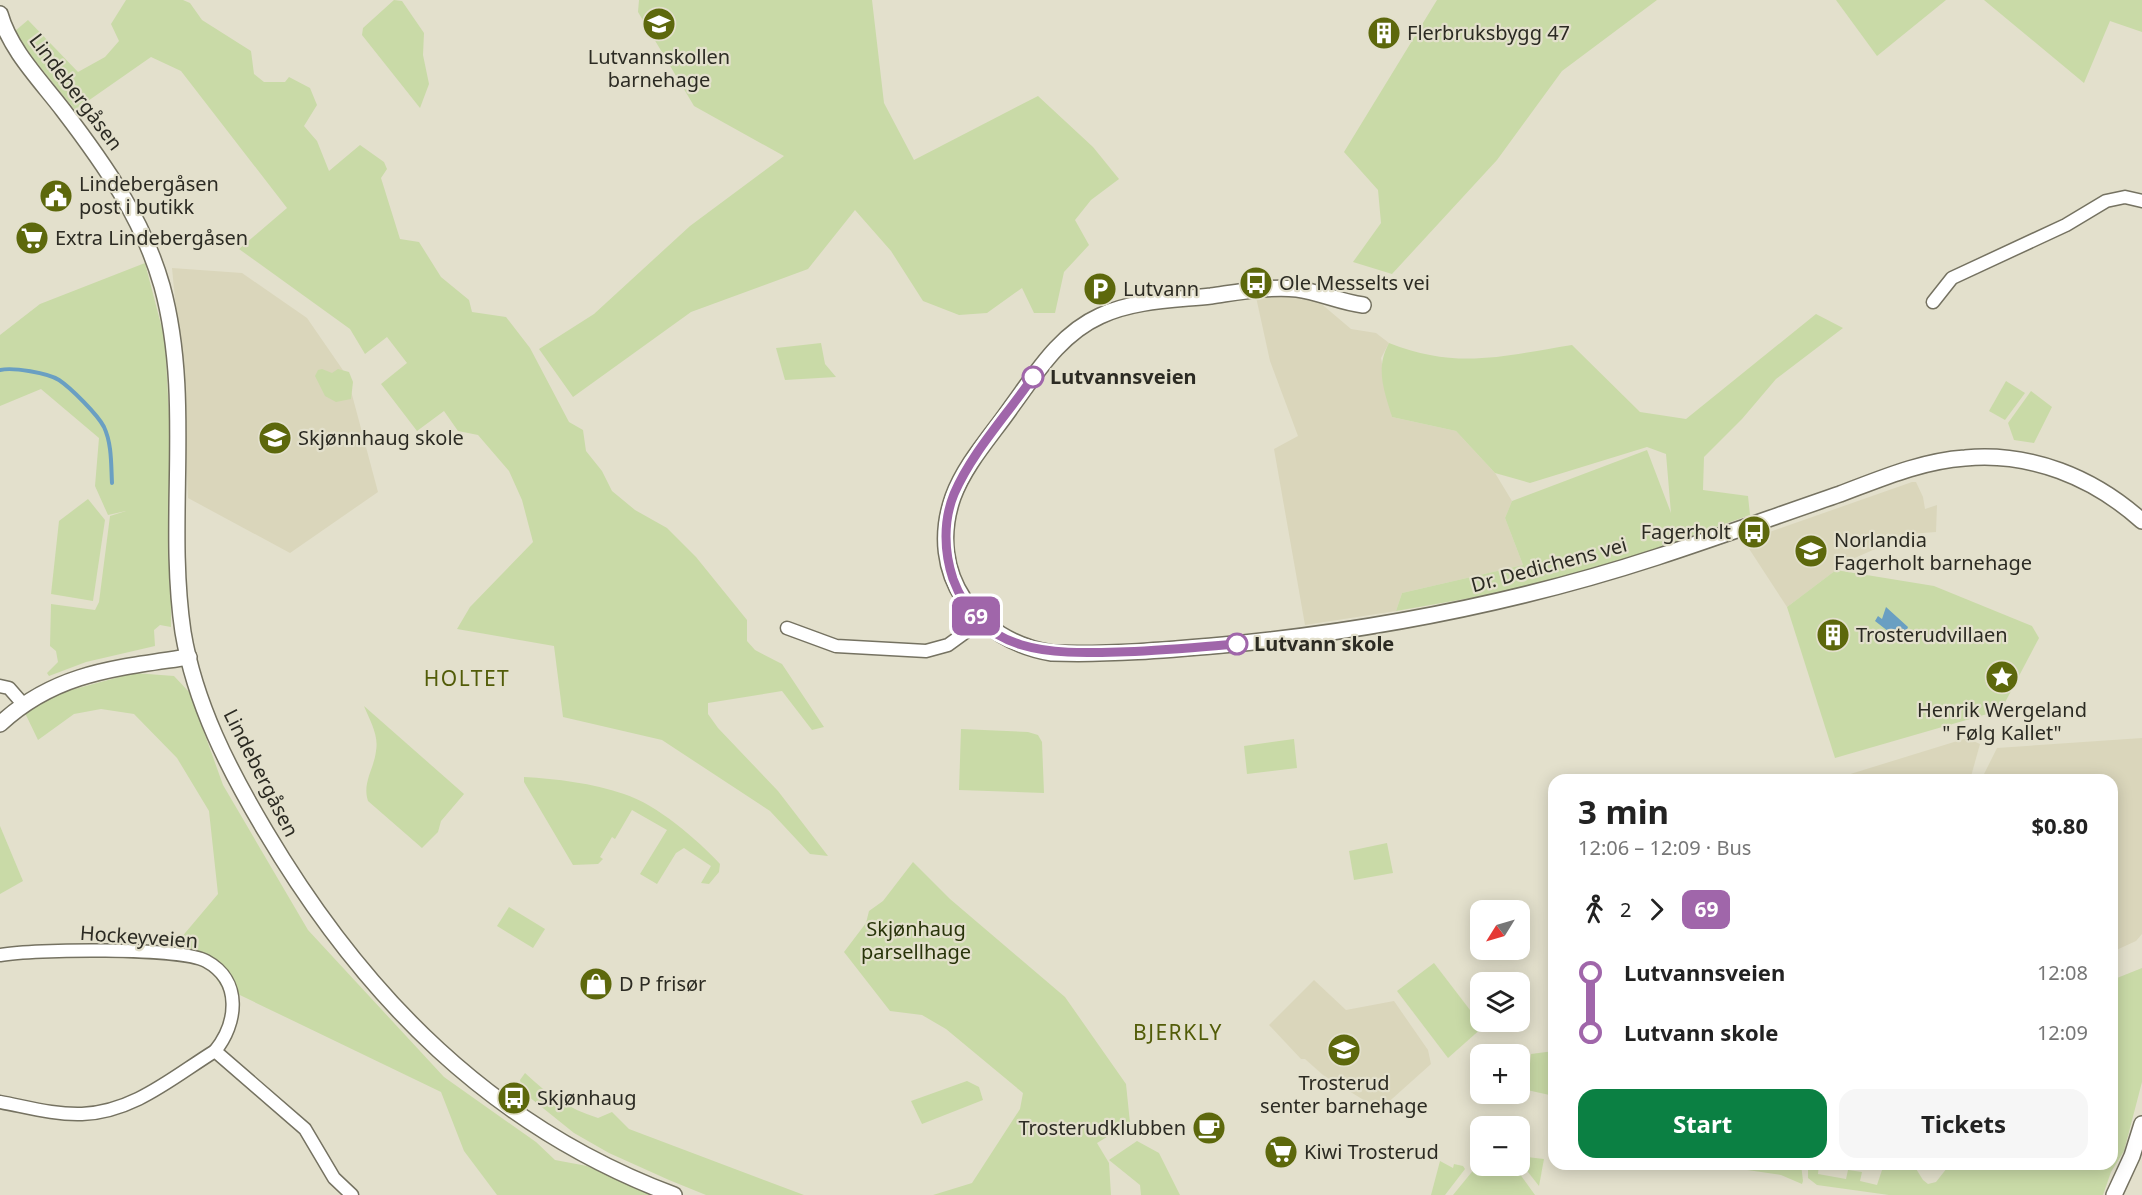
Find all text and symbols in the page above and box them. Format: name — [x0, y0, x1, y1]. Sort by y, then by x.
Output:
school or university icon: Lutvannskollen barnehage — [641, 6, 677, 42]
building icon: Flerbruksbygg 47 — [1366, 15, 1402, 51]
place label: Flerbruksbygg 47 — [1407, 19, 1570, 46]
street label: Lindebergåsen — [24, 28, 129, 156]
place label: Lutvannskollen barnehage — [588, 43, 730, 93]
place label: Lindebergåsen post i butikk — [79, 170, 219, 220]
public building icon: Lindebergåsen post i butikk — [38, 178, 74, 214]
supermarket icon: Extra Lindebergåsen — [14, 220, 50, 256]
place label: Extra Lindebergåsen — [55, 224, 248, 251]
bus stop icon: Ole Messelts vei — [1238, 265, 1274, 301]
place label: Ole Messelts vei — [1279, 269, 1430, 296]
parking icon: Lutvann — [1082, 271, 1118, 307]
place label: Lutvann — [1123, 275, 1199, 302]
place label: Lutvannsveien — [1050, 363, 1197, 390]
marker: Lutvannsveien — [1022, 366, 1044, 388]
school or university icon: Skjønnhaug skole — [257, 420, 293, 456]
place label: Skjønnhaug skole — [298, 424, 464, 451]
bus stop icon: Fagerholt — [1736, 514, 1772, 550]
place label: Fagerholt — [1641, 518, 1731, 545]
place label: Norlandia Fagerholt barnehage — [1834, 526, 2032, 576]
street label: Dr. Dedichens vei — [1468, 531, 1630, 598]
school or university icon: Norlandia Fagerholt barnehage — [1793, 533, 1829, 569]
line badge: 69 — [949, 596, 1003, 636]
text: 69 — [964, 602, 988, 630]
building icon: Trosterudvillaen — [1815, 617, 1851, 653]
place label: Trosterudvillaen — [1856, 621, 2008, 648]
place label: Lutvann skole — [1254, 630, 1394, 657]
marker: Lutvann skole — [1226, 633, 1248, 655]
place icon: Henrik Wergeland " Følg Kallet" — [1984, 659, 2020, 695]
district label: HOLTET — [424, 664, 510, 692]
place label: Henrik Wergeland " Følg Kallet" — [1917, 696, 2087, 746]
street label: Lindebergåsen — [218, 704, 305, 841]
text: 3 min — [1578, 789, 1669, 834]
text: $0.80 — [2031, 810, 2088, 840]
text: 12:06 – 12:09 · Bus — [1578, 834, 1751, 861]
icon: walk — [1578, 893, 1611, 926]
icon: forward — [1640, 893, 1673, 926]
text: 69 — [1694, 895, 1718, 923]
text: 2 — [1620, 896, 1631, 923]
north arrow — [1470, 900, 1530, 960]
map controls — [1470, 900, 1530, 1176]
park label: Skjønhaug parsellhage — [861, 915, 971, 965]
street label: Hockeyveien — [79, 919, 199, 954]
text: Lutvannsveien — [1624, 957, 1785, 987]
text: 12:08 — [2037, 959, 2088, 986]
shop icon: D P frisør — [578, 966, 614, 1002]
place label: D P frisør — [619, 970, 706, 997]
button: layers — [1470, 972, 1530, 1032]
text: Lutvann skole — [1624, 1017, 1778, 1047]
district label: BJERKLY — [1133, 1018, 1223, 1046]
text: 12:09 — [2037, 1019, 2088, 1046]
school or university icon: Trosterud senter barnehage — [1326, 1032, 1362, 1068]
button: + — [1470, 1044, 1530, 1104]
place label: Trosterud senter barnehage — [1260, 1069, 1428, 1119]
bus stop icon: Skjønhaug — [496, 1080, 532, 1116]
place label: Skjønhaug — [537, 1084, 637, 1111]
button: Start — [1578, 1089, 1827, 1158]
button: Tickets — [1839, 1089, 2088, 1158]
cafe icon: Trosterudklubben — [1191, 1110, 1227, 1146]
place label: Trosterudklubben — [1018, 1114, 1186, 1141]
button: − — [1470, 1116, 1530, 1176]
supermarket icon: Kiwi Trosterud — [1263, 1134, 1299, 1170]
place label: Kiwi Trosterud — [1304, 1138, 1439, 1165]

